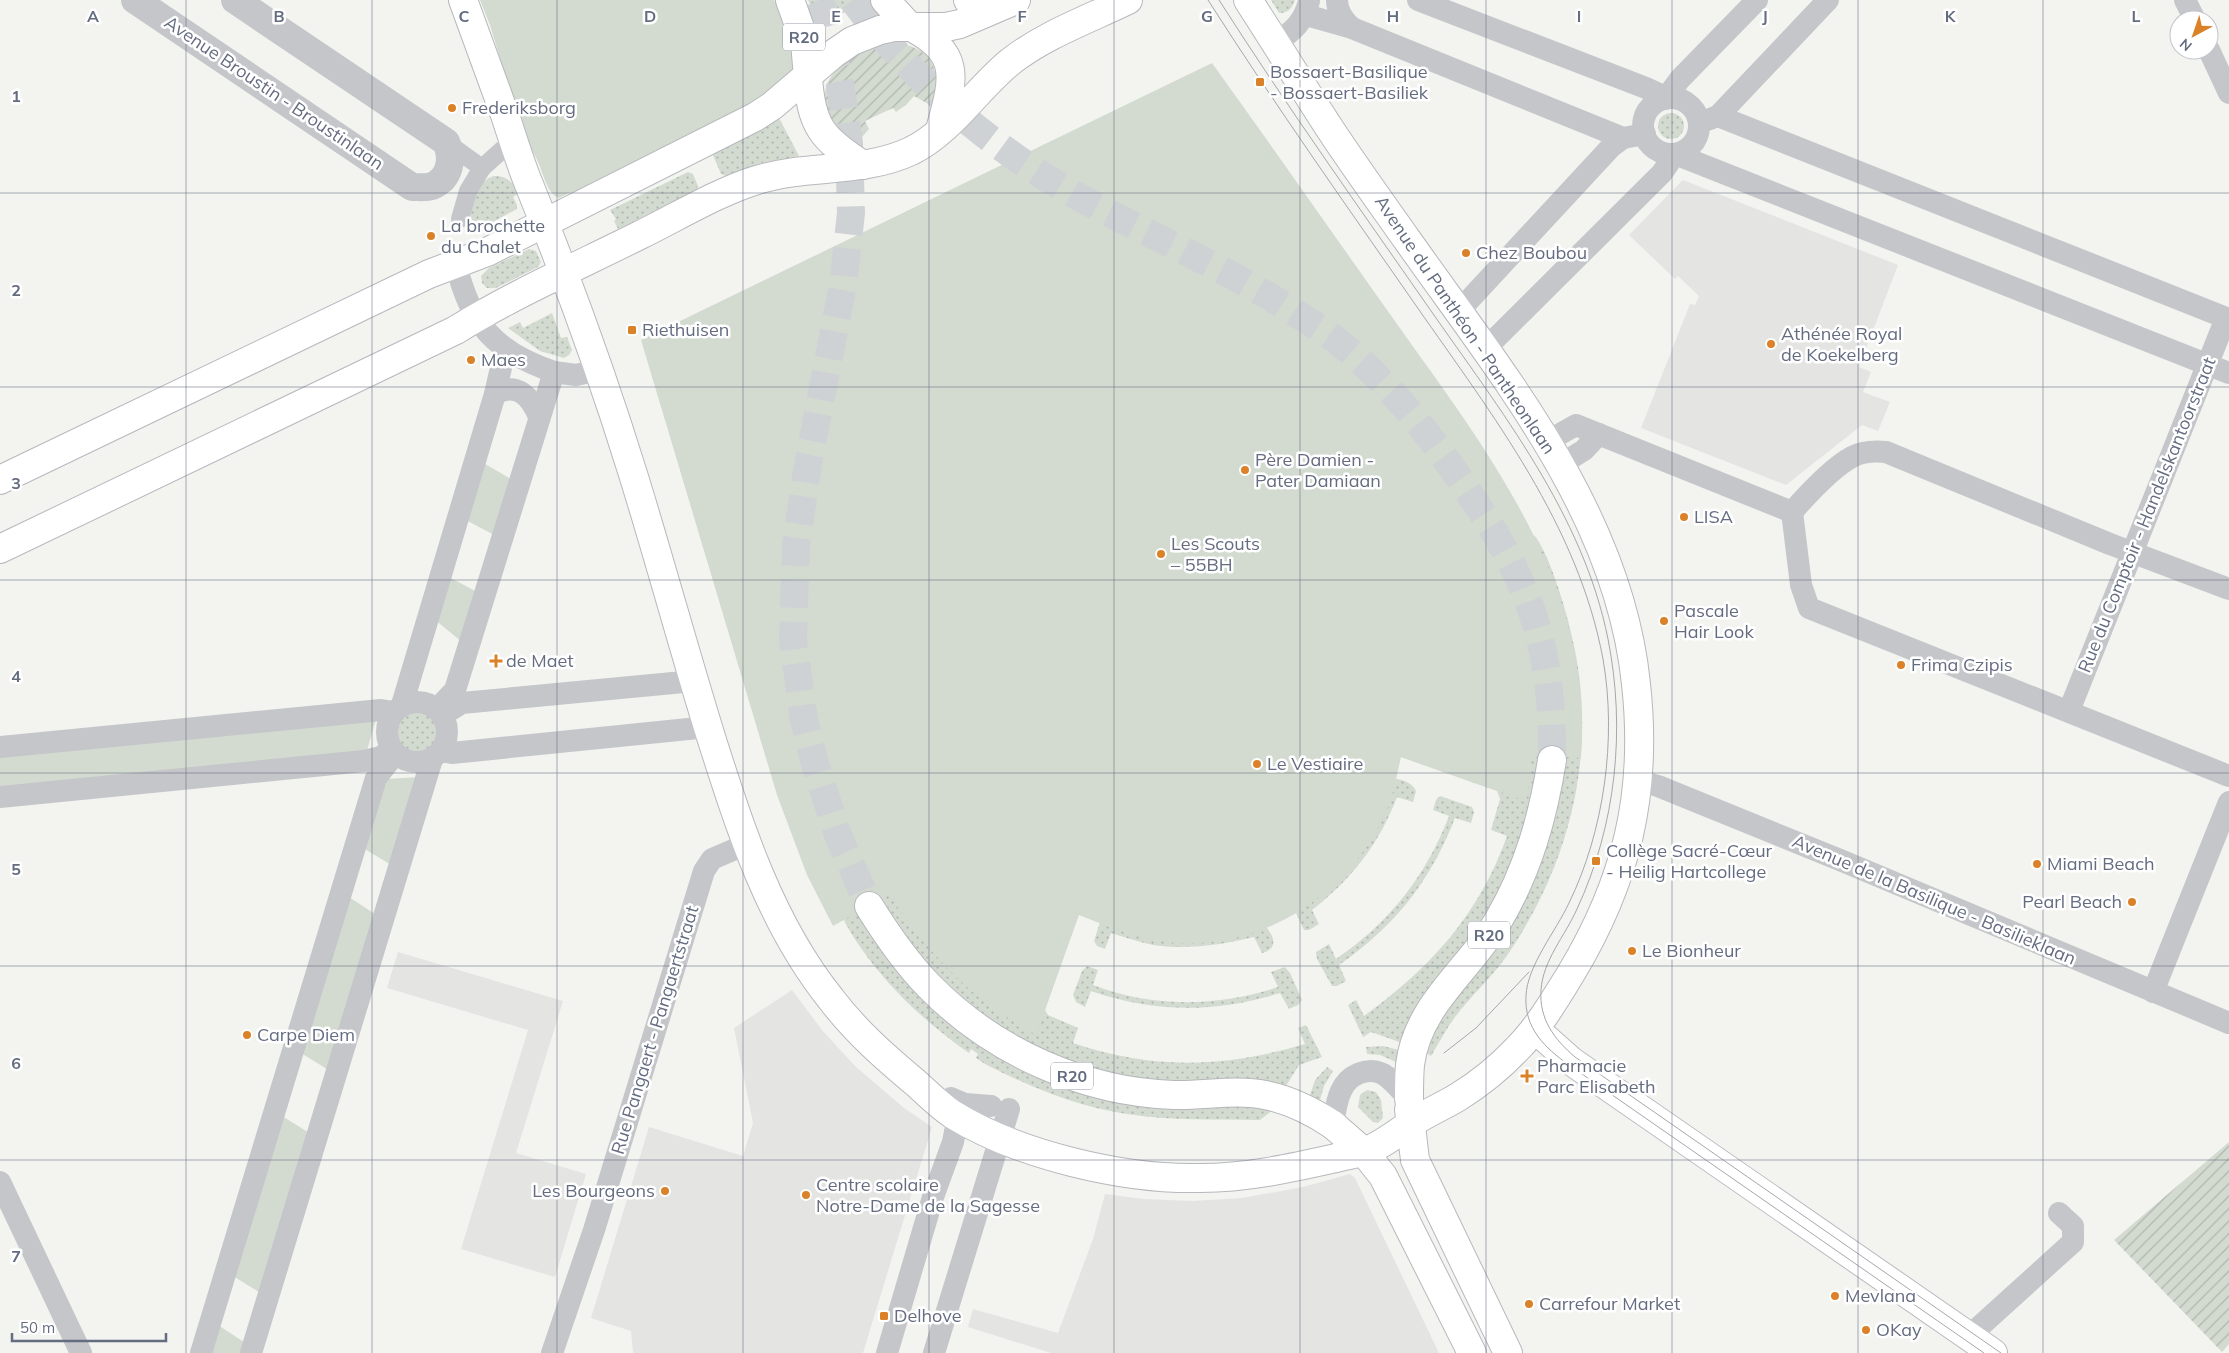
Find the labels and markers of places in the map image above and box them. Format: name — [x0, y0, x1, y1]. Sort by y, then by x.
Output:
place label: Bossaert-Basilique - Bossaert-Basiliek — [1270, 60, 1429, 104]
marker: Bossaert-Basilique - Bossaert-Basiliek — [1254, 76, 1266, 88]
place label: Frederiksborg — [462, 96, 576, 119]
marker: Frederiksborg — [446, 102, 458, 114]
place label: La brochette du Chalet — [441, 214, 545, 258]
marker: La brochette du Chalet — [425, 230, 437, 242]
place label: Chez Boubou — [1476, 241, 1587, 264]
marker: Chez Boubou — [1460, 247, 1472, 259]
place label: Riethuisen — [642, 318, 729, 341]
place label: Athénée Royal de Koekelberg — [1781, 322, 1902, 366]
marker: Riethuisen — [626, 324, 638, 336]
marker: Athénée Royal de Koekelberg — [1765, 338, 1777, 350]
place label: Maes — [481, 348, 526, 371]
marker: Maes — [465, 354, 477, 366]
place label: Père Damien - Pater Damiaan — [1255, 448, 1381, 492]
marker: Père Damien - Pater Damiaan — [1239, 464, 1251, 476]
place label: LISA — [1694, 505, 1733, 528]
marker: LISA — [1678, 511, 1690, 523]
place label: Les Scouts – 55BH — [1171, 532, 1260, 576]
marker: Les Scouts – 55BH — [1155, 548, 1167, 560]
place label: Pascale Hair Look — [1674, 599, 1754, 643]
marker: Pascale Hair Look — [1658, 615, 1670, 627]
place label: de Maet — [506, 649, 574, 672]
place label: Frima Czipis — [1911, 653, 2013, 676]
marker: de Maet — [490, 655, 502, 667]
marker: Frima Czipis — [1895, 659, 1907, 671]
place label: Le Vestiaire — [1267, 752, 1363, 775]
marker: Le Vestiaire — [1251, 758, 1263, 770]
place label: Collège Sacré-Cœur - Heilig Hartcollege — [1606, 839, 1773, 883]
place label: Miami Beach — [2047, 852, 2155, 875]
marker: Collège Sacré-Cœur - Heilig Hartcollege — [1590, 855, 1602, 867]
marker: Miami Beach — [2031, 858, 2043, 870]
place label: Pearl Beach — [2022, 890, 2122, 913]
marker: Pearl Beach — [2126, 896, 2138, 908]
place label: Le Bionheur — [1642, 939, 1741, 962]
marker: Le Bionheur — [1626, 945, 1638, 957]
place label: Carpe Diem — [257, 1023, 355, 1046]
marker: Carpe Diem — [241, 1029, 253, 1041]
place label: Pharmacie Parc Elisabeth — [1537, 1054, 1655, 1098]
marker: Pharmacie Parc Elisabeth — [1521, 1070, 1533, 1082]
place label: Centre scolaire Notre-Dame de la Sagesse — [816, 1173, 1040, 1217]
place label: Les Bourgeons — [532, 1179, 655, 1202]
marker: Les Bourgeons — [659, 1185, 671, 1197]
marker: Centre scolaire Notre-Dame de la Sagesse — [800, 1189, 812, 1201]
place label: Mevlana — [1845, 1284, 1916, 1307]
marker: Mevlana — [1829, 1290, 1841, 1302]
place label: Carrefour Market — [1539, 1292, 1680, 1315]
marker: Carrefour Market — [1523, 1298, 1535, 1310]
place label: Delhove — [894, 1304, 961, 1327]
marker: Delhove — [878, 1310, 890, 1322]
place label: OKay — [1876, 1318, 1922, 1341]
marker: OKay — [1860, 1324, 1872, 1336]

